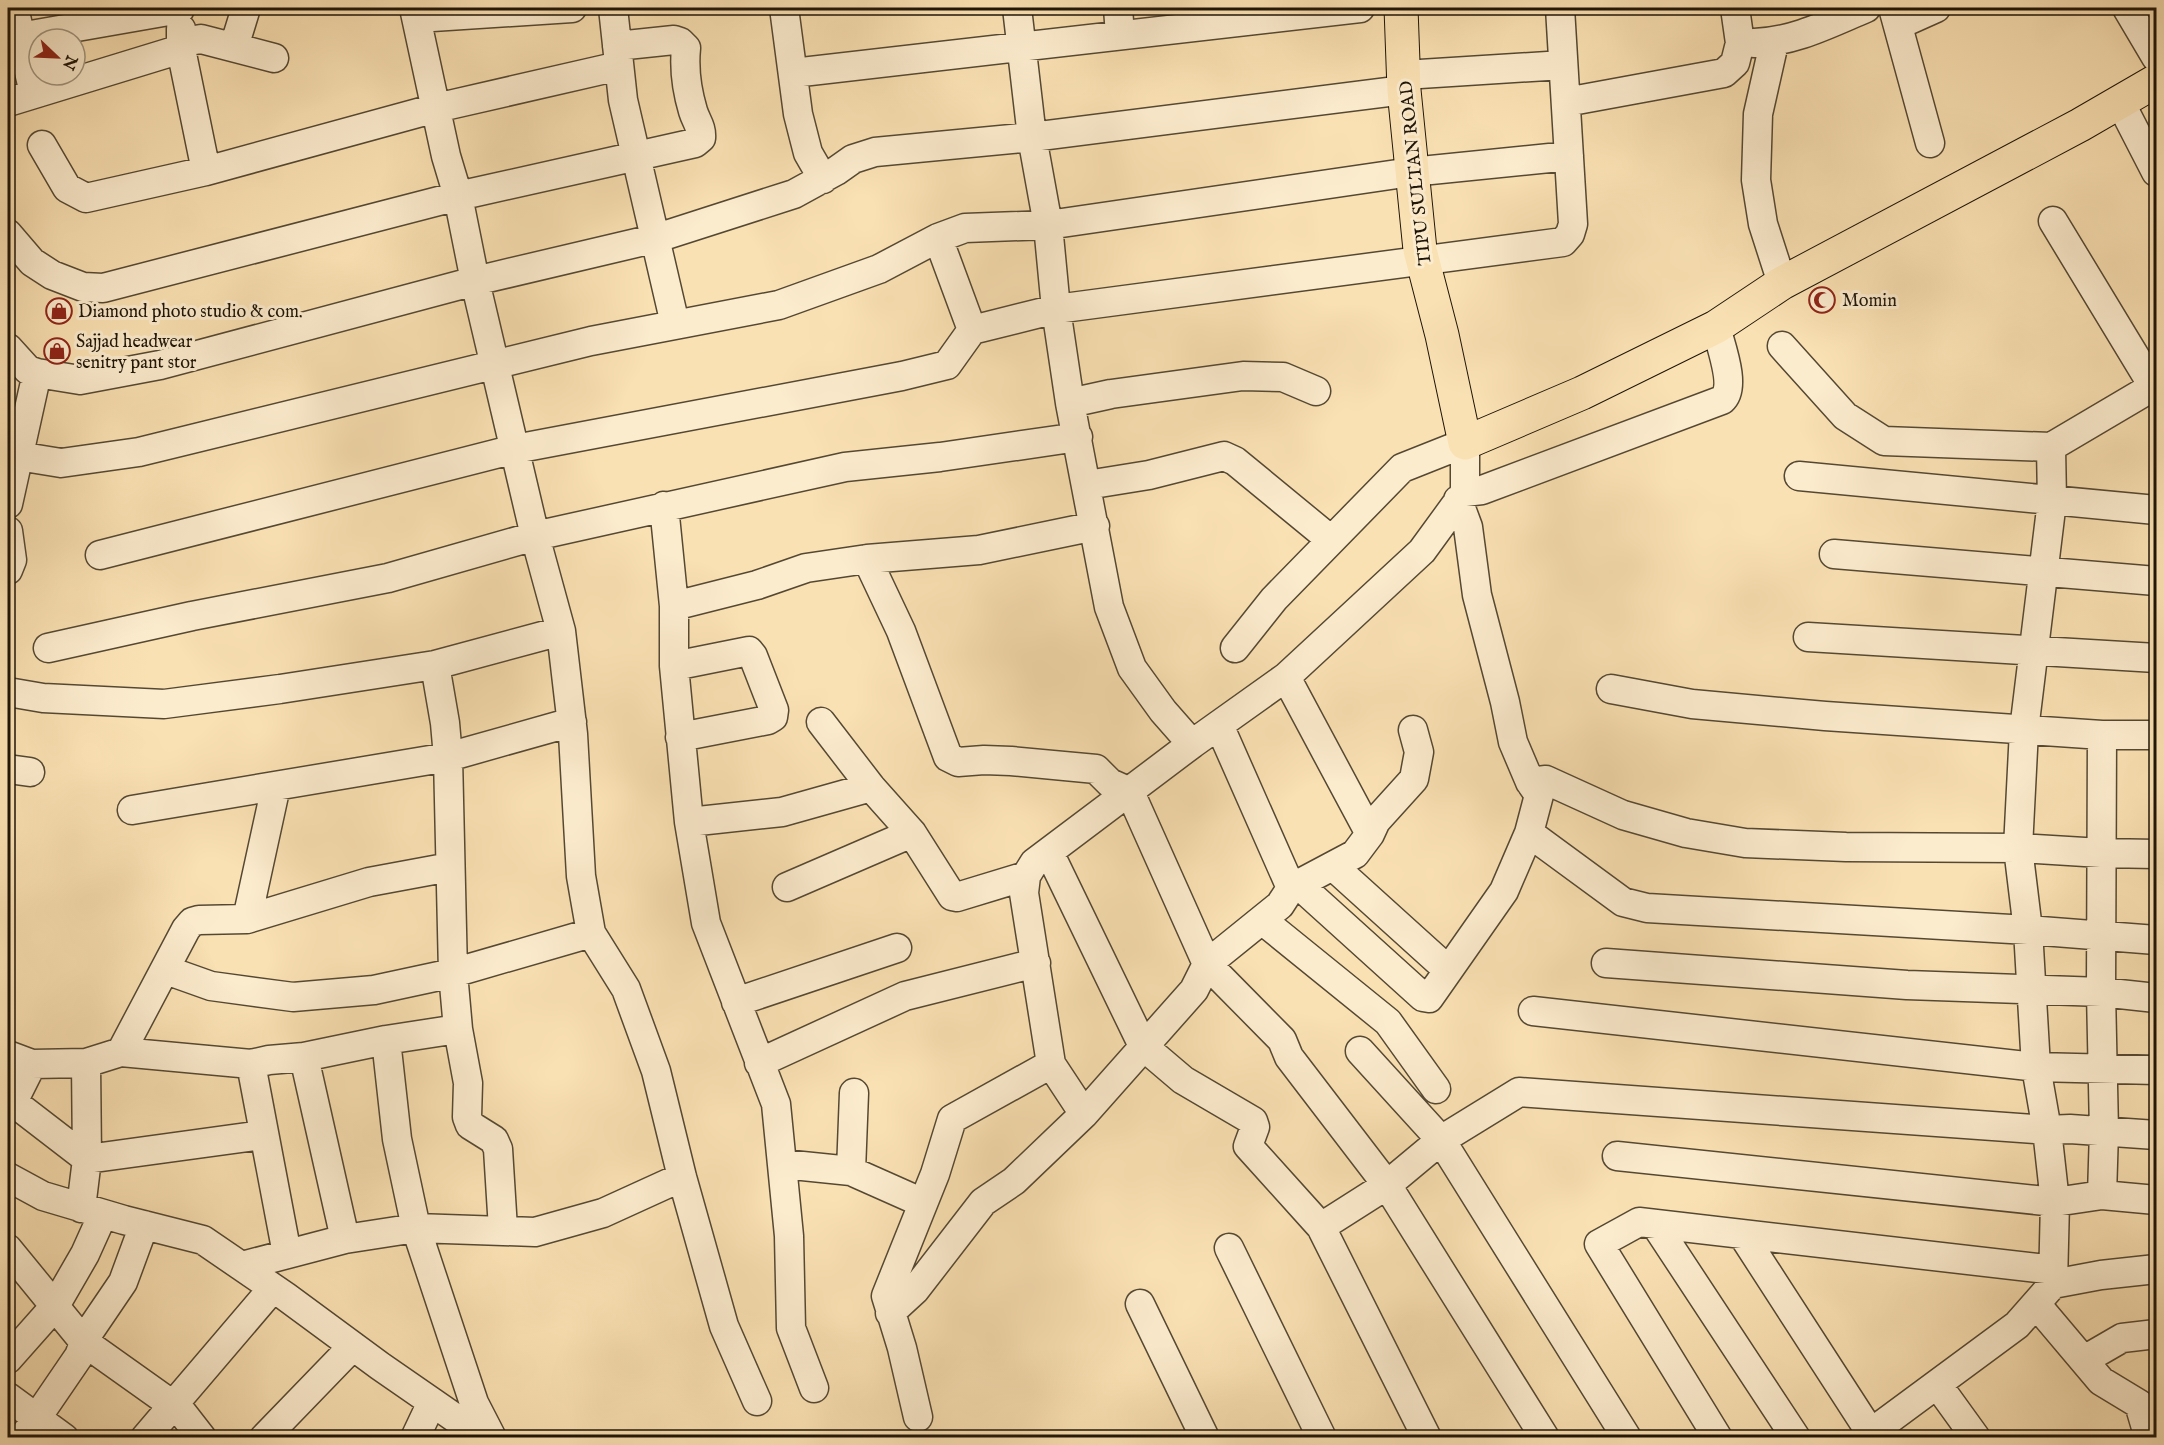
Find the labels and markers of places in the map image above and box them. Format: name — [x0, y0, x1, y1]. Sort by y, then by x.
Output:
mosque icon: Momin — [1807, 285, 1837, 315]
place label: Momin — [1842, 290, 1897, 313]
shop icon: Diamond photo studio & com. — [44, 296, 74, 326]
place label: Diamond photo studio & com. — [78, 301, 303, 324]
place label: Sajjad headwear senitry pant stor — [76, 331, 197, 375]
shop icon: Sajjad headwear senitry pant stor — [42, 336, 72, 366]

